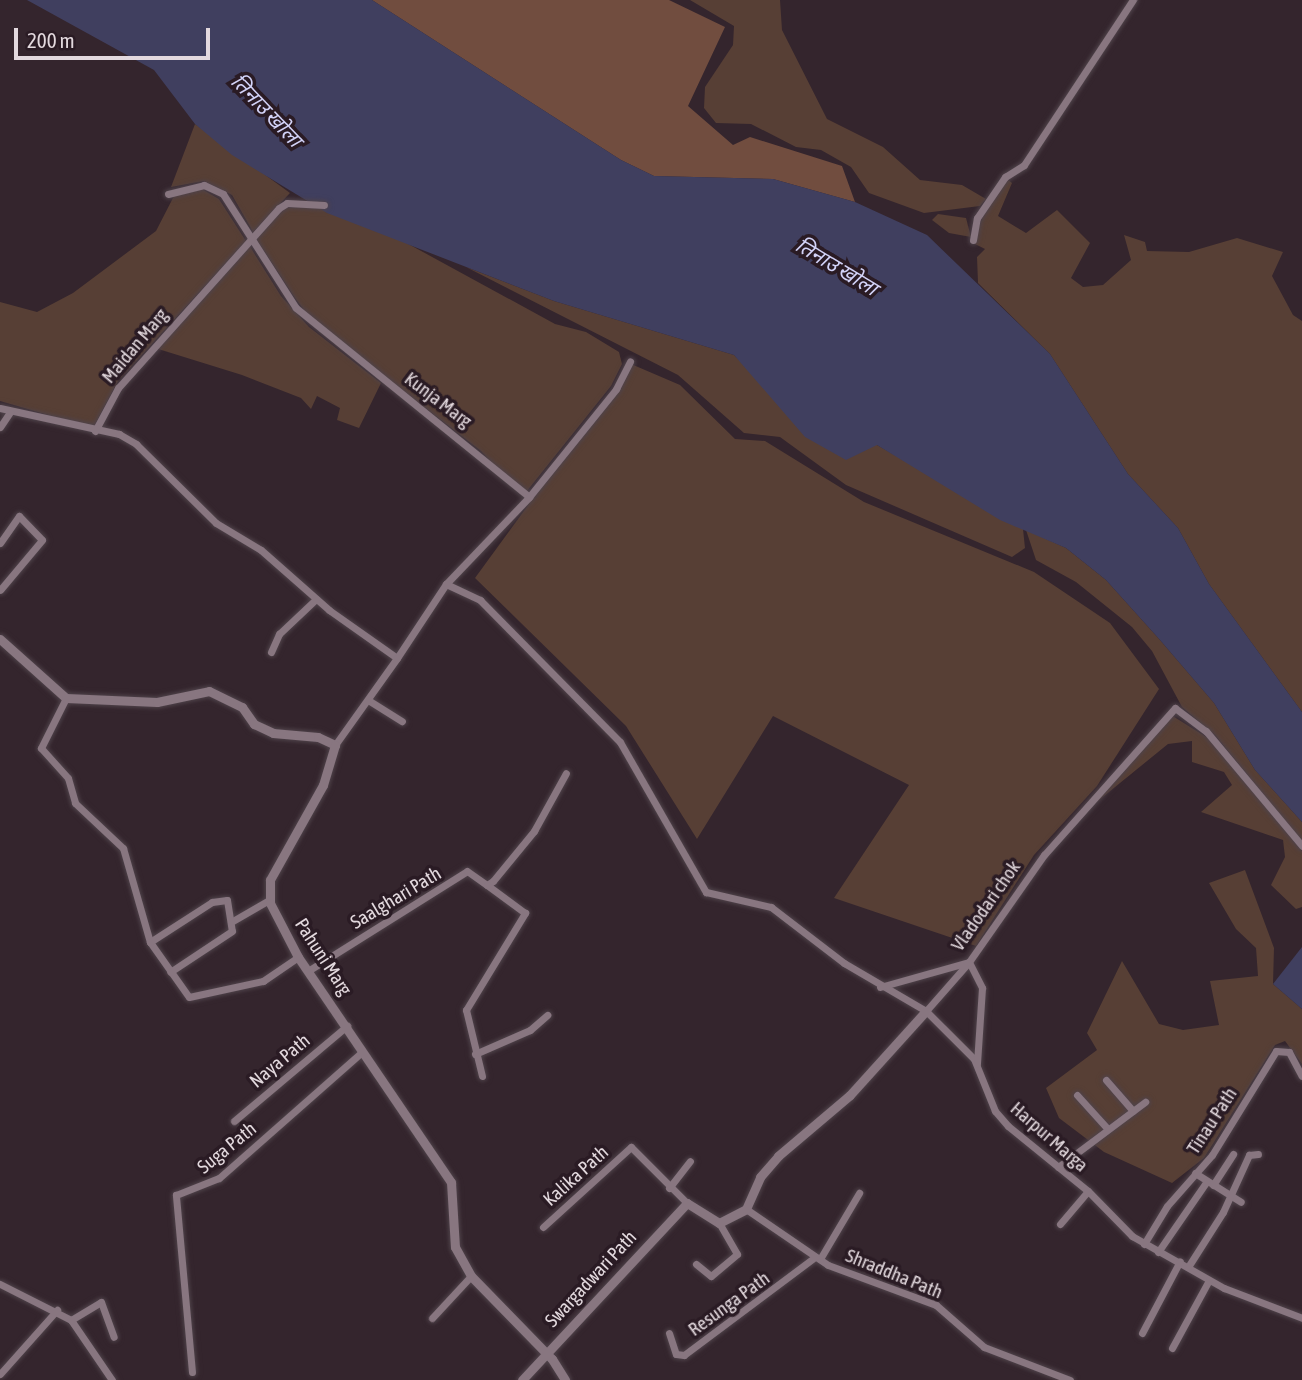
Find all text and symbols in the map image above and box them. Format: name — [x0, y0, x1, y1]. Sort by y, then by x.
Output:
scale bar — [18, 14, 214, 58]
text: 200 m — [27, 28, 75, 52]
water label: तिनाउ खोला — [226, 68, 308, 152]
water label: तिनाउ खोला — [791, 232, 883, 300]
street label: Maidan Marg — [97, 304, 173, 388]
street label: Kunja Marg — [400, 367, 476, 433]
street label: Vladodari chok — [947, 856, 1025, 956]
street label: Saalghari Path — [347, 862, 445, 934]
street label: Pahuni Marg — [290, 914, 356, 1000]
street label: Naya Path — [245, 1029, 315, 1093]
street label: Tinau Path — [1182, 1084, 1242, 1158]
street label: Harpur Marga — [1006, 1097, 1092, 1177]
street label: Suga Path — [193, 1117, 261, 1179]
street label: Kalika Path — [539, 1141, 613, 1211]
street label: Swargadwari Path — [541, 1226, 641, 1332]
street label: Shraddha Path — [842, 1244, 946, 1304]
street label: Resunga Path — [684, 1267, 774, 1341]

